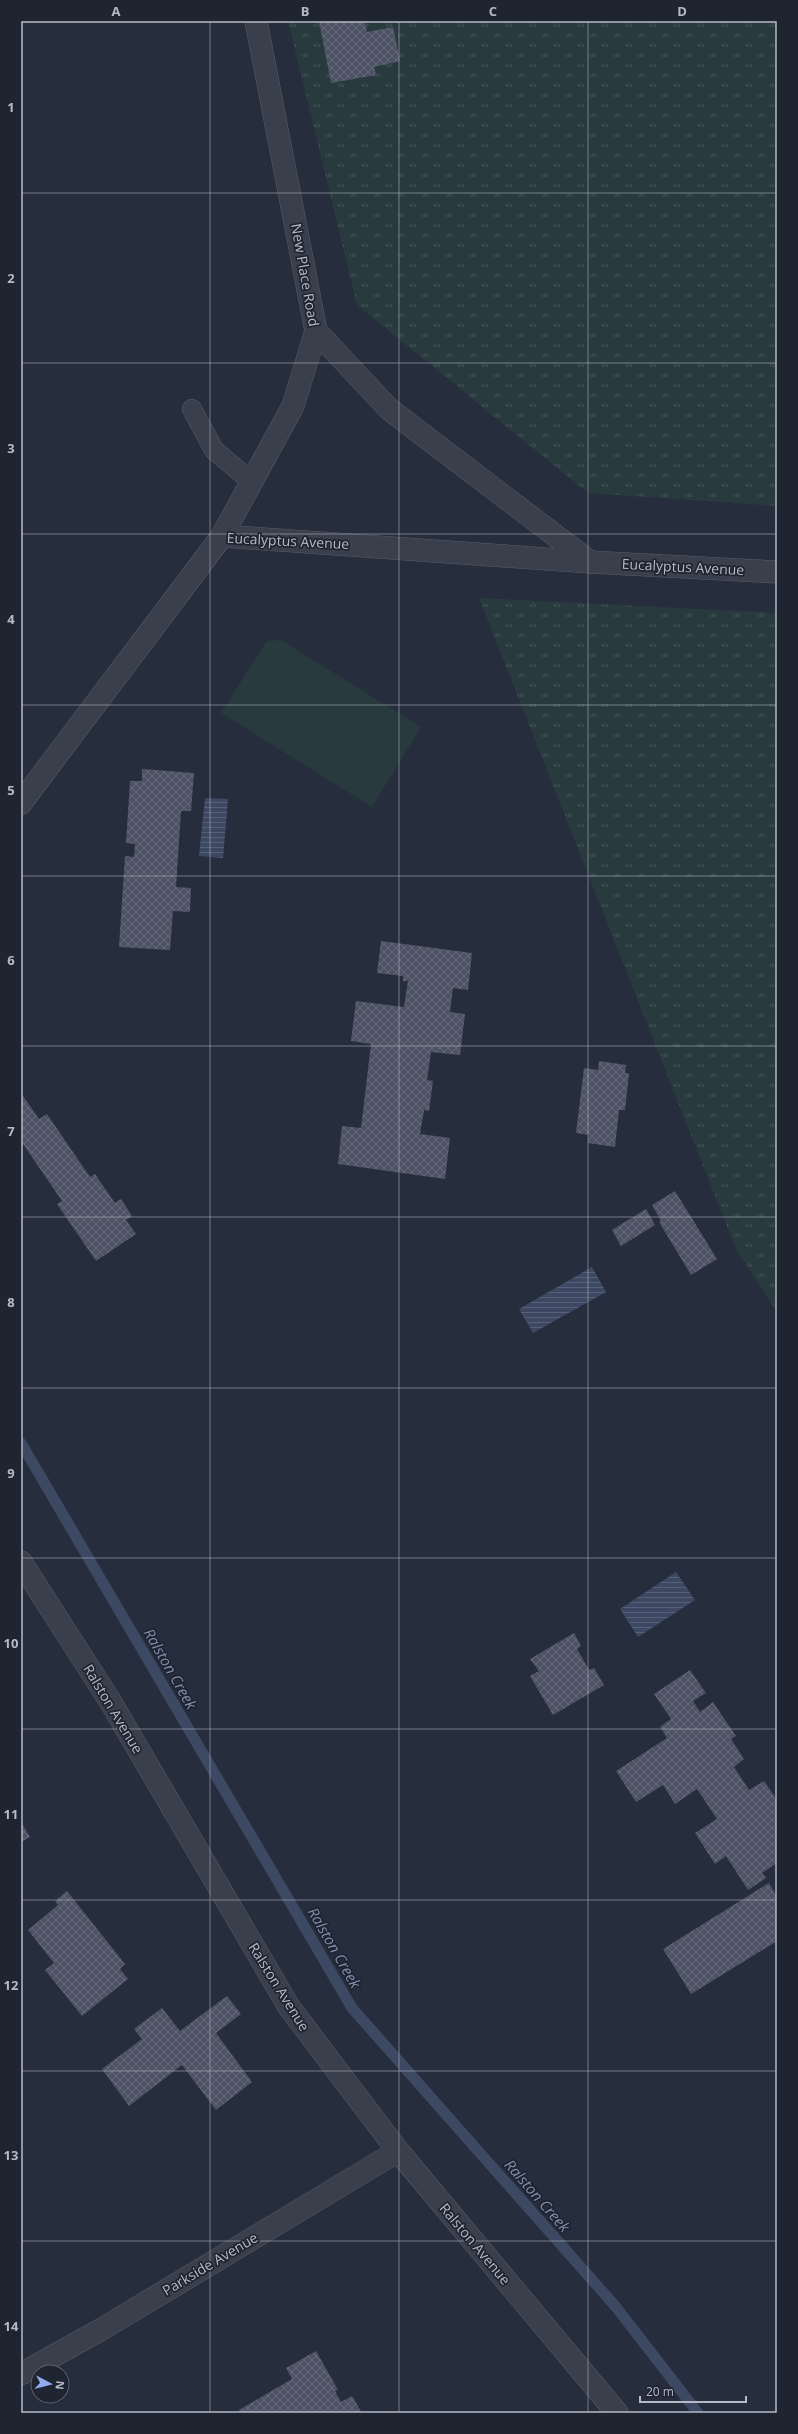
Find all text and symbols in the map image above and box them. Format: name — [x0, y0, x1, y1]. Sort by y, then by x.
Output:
text: A — [112, 2, 121, 20]
text: B — [301, 2, 310, 20]
text: C — [489, 2, 497, 20]
text: D — [677, 2, 687, 20]
text: 1 — [7, 98, 15, 116]
street label: New Place Road — [287, 222, 324, 328]
text: 2 — [7, 269, 15, 287]
text: 3 — [7, 439, 15, 457]
street label: Eucalyptus Avenue — [226, 528, 350, 553]
street label: Eucalyptus Avenue — [621, 554, 745, 579]
text: 4 — [7, 610, 15, 628]
text: 5 — [7, 781, 15, 799]
text: 6 — [7, 951, 15, 969]
text: 7 — [7, 1122, 15, 1140]
text: 8 — [7, 1293, 15, 1311]
text: 9 — [7, 1464, 15, 1482]
water label: Ralston Creek — [140, 1624, 202, 1713]
text: 10 — [4, 1634, 18, 1652]
street label: Ralston Avenue — [79, 1661, 148, 1757]
text: 11 — [4, 1805, 18, 1823]
water label: Ralston Creek — [304, 1903, 366, 1992]
street label: Ralston Avenue — [245, 1939, 314, 2035]
text: 12 — [4, 1976, 19, 1994]
text: 13 — [4, 2146, 18, 2164]
water label: Ralston Creek — [501, 2155, 575, 2236]
street label: Ralston Avenue — [436, 2199, 515, 2289]
street label: Parkside Avenue — [158, 2227, 261, 2300]
text: 14 — [4, 2317, 19, 2335]
north arrow — [30, 2364, 70, 2404]
scale bar — [640, 2378, 746, 2404]
text: N — [52, 2380, 68, 2391]
text: 20 m — [646, 2383, 674, 2400]

